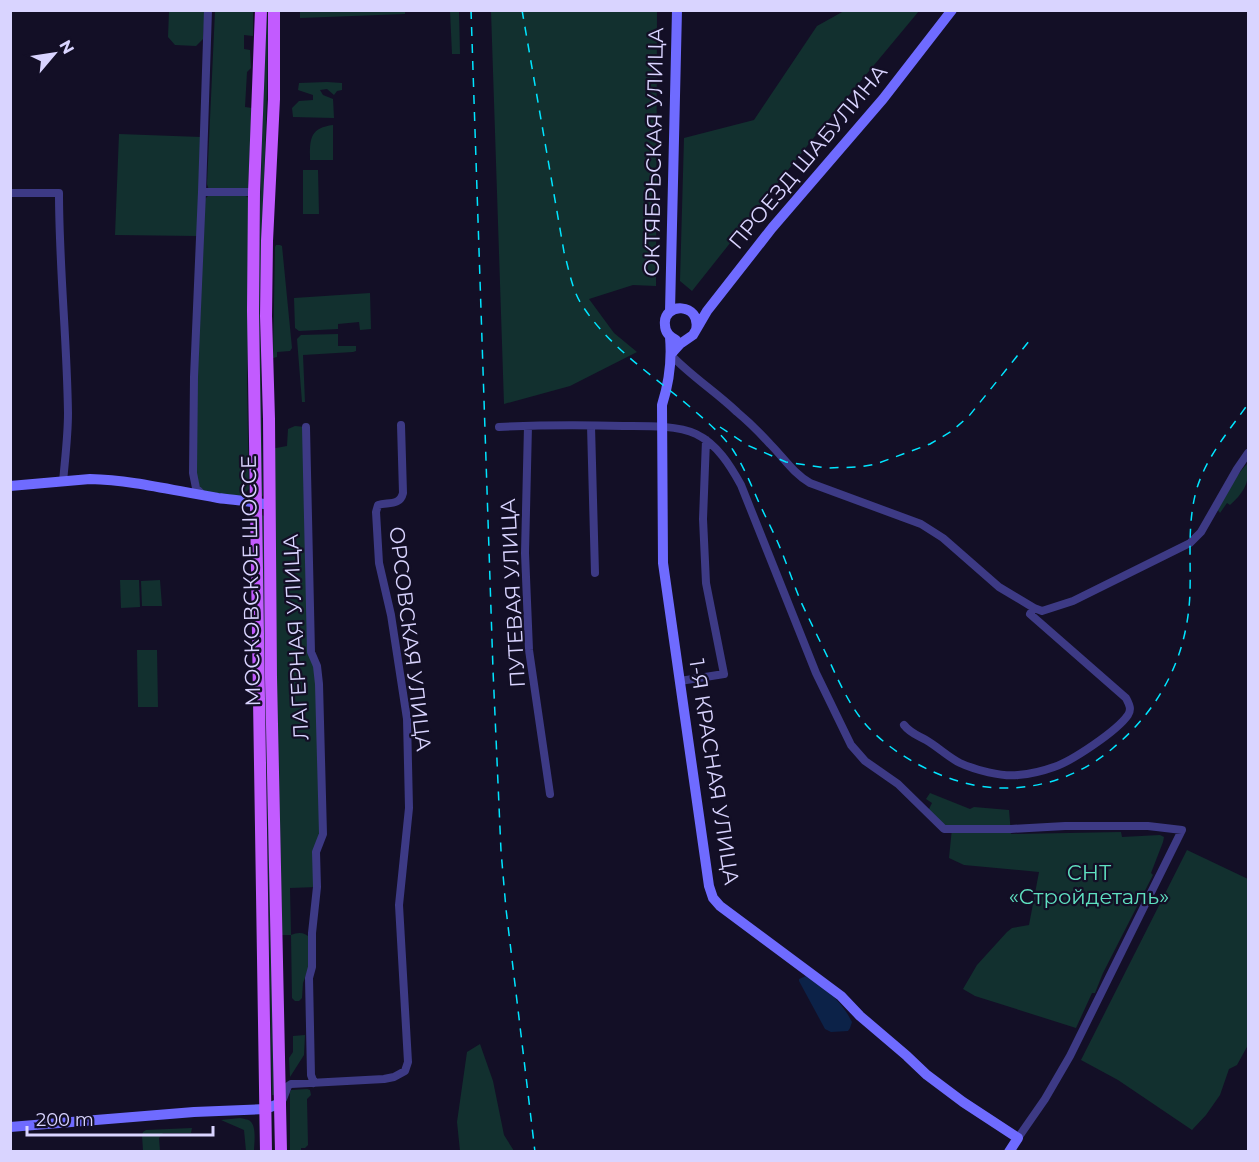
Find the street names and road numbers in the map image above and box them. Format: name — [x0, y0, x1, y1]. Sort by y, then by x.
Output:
street label: ОКТЯБРЬСКАЯ УЛИЦА — [639, 27, 668, 277]
street label: ПРОЕЗД ШАБУЛИНА — [723, 59, 892, 254]
street label: МОСКОВСКОЕ ШОССЕ — [236, 455, 265, 707]
street label: ПУТЕВАЯ УЛИЦА — [495, 497, 530, 688]
street label: ОРСОВСКАЯ УЛИЦА — [384, 525, 437, 753]
street label: ЛАГЕРНАЯ УЛИЦА — [278, 533, 313, 741]
street label: 1-Я КРАСНАЯ УЛИЦА — [684, 657, 745, 887]

